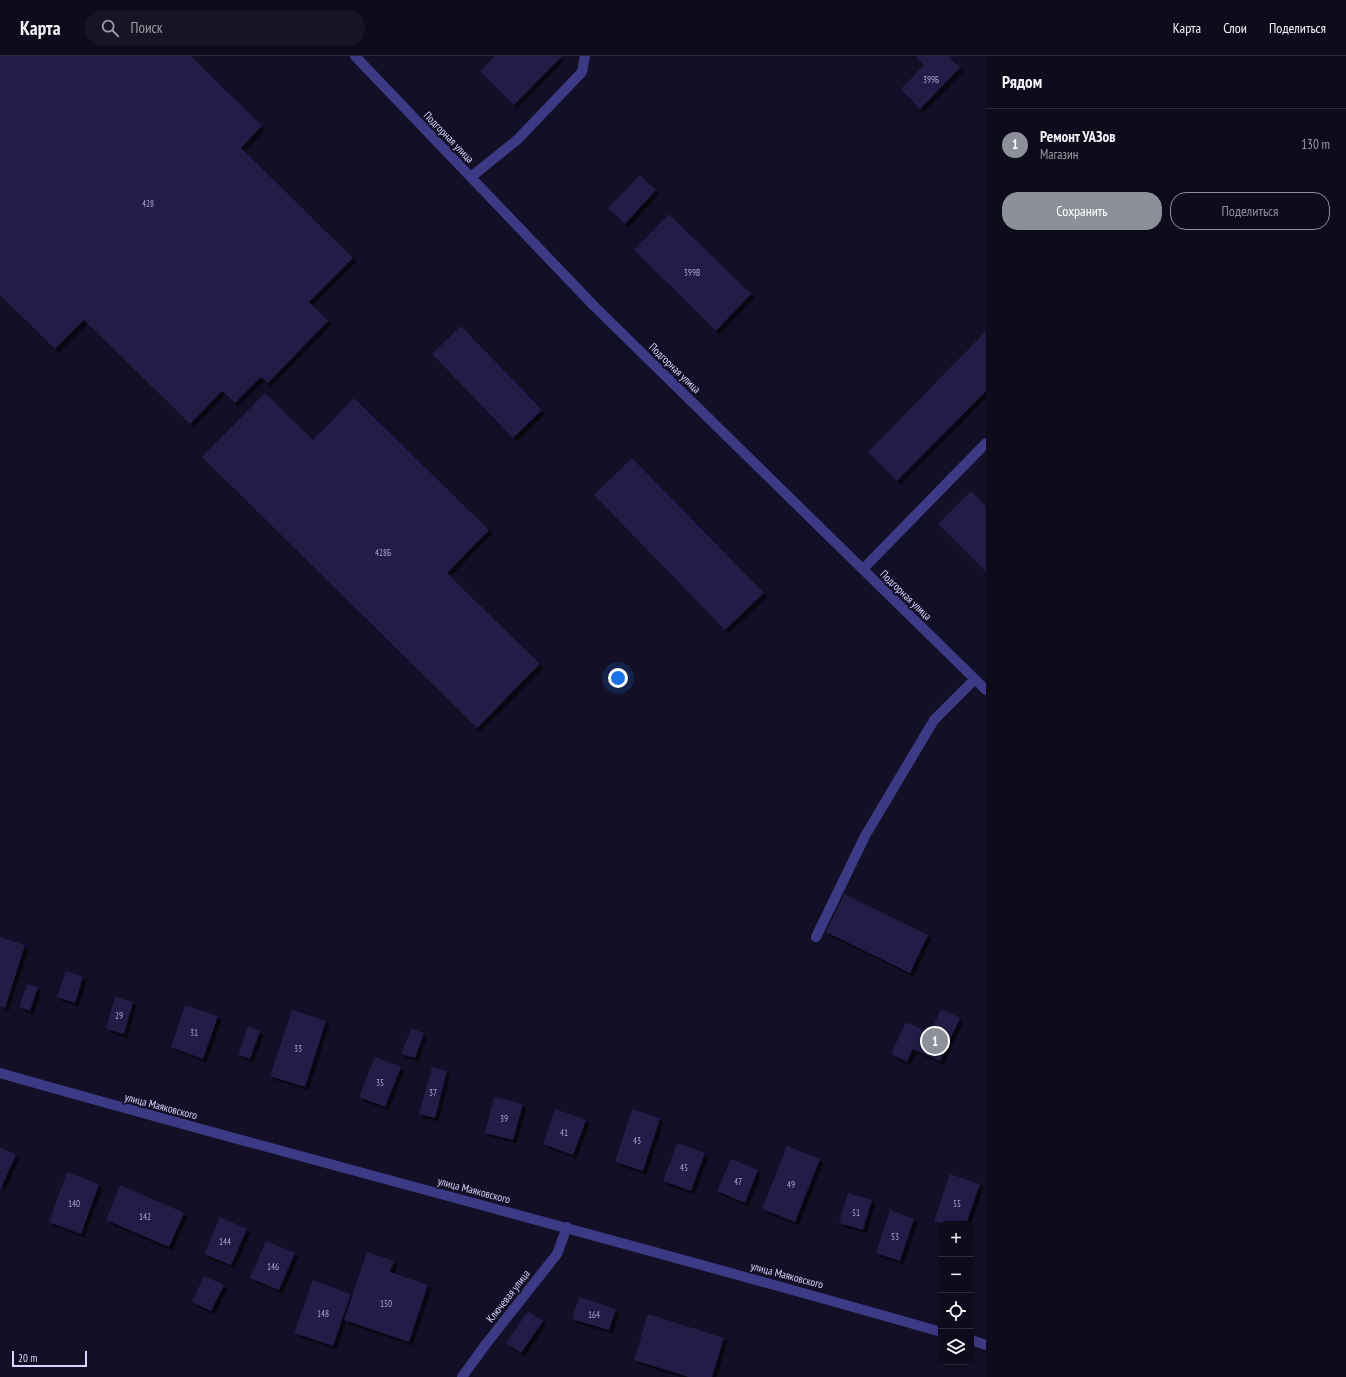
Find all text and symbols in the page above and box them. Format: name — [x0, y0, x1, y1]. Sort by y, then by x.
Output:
search box — [85, 10, 365, 46]
text: Карта — [20, 16, 61, 40]
icon: search — [99, 17, 121, 39]
text: Поиск — [131, 18, 163, 37]
text: Карта — [1173, 19, 1201, 37]
text: Слои — [1223, 19, 1247, 37]
text: Поделиться — [1269, 19, 1326, 37]
text: Рядом — [1002, 71, 1042, 93]
house number: 399Б — [923, 74, 939, 85]
street label: Подгорная улица — [421, 108, 477, 166]
text: Ремонт УАЗов — [1040, 127, 1115, 146]
text: 1 — [1012, 136, 1018, 153]
text: 130 m — [1301, 136, 1330, 153]
text: Магазин — [1040, 146, 1078, 163]
button: Сохранить — [1002, 192, 1162, 230]
button: Поделиться — [1170, 192, 1330, 230]
house number: 428 — [142, 198, 154, 209]
house number: 399В — [684, 267, 700, 278]
street label: Подгорная улица — [646, 340, 704, 396]
house number: 428Б — [375, 547, 391, 558]
street label: Подгорная улица — [877, 567, 935, 623]
your location — [608, 668, 628, 688]
house number: 29 — [115, 1010, 123, 1021]
pin: 1 — [922, 1026, 948, 1056]
house number: 31 — [190, 1027, 198, 1038]
house number: 33 — [294, 1043, 302, 1054]
house number: 35 — [376, 1077, 384, 1088]
house number: 37 — [429, 1087, 437, 1098]
street label: улица Маяковского — [123, 1090, 199, 1122]
house number: 39 — [500, 1113, 508, 1124]
house number: 41 — [560, 1127, 568, 1138]
house number: 43 — [633, 1135, 641, 1146]
house number: 45 — [680, 1162, 688, 1173]
street label: улица Маяковского — [436, 1174, 512, 1206]
house number: 47 — [734, 1176, 742, 1187]
house number: 49 — [787, 1179, 795, 1190]
house number: 140 — [68, 1198, 80, 1209]
house number: 55 — [953, 1198, 961, 1209]
house number: 51 — [852, 1207, 860, 1218]
house number: 142 — [139, 1211, 151, 1222]
map controls — [938, 1221, 974, 1365]
button: + — [938, 1221, 974, 1257]
house number: 53 — [891, 1231, 899, 1242]
house number: 144 — [219, 1236, 231, 1247]
button: − — [938, 1257, 974, 1293]
street label: улица Маяковского — [749, 1259, 825, 1291]
house number: 146 — [267, 1261, 279, 1272]
street label: Ключевая улица — [483, 1267, 533, 1325]
button: locate — [938, 1293, 974, 1329]
house number: 150 — [380, 1298, 392, 1309]
house number: 148 — [317, 1308, 329, 1319]
house number: 164 — [588, 1309, 600, 1320]
button: layers — [938, 1329, 974, 1365]
scale bar — [12, 1349, 87, 1368]
text: 20 m — [18, 1351, 37, 1365]

